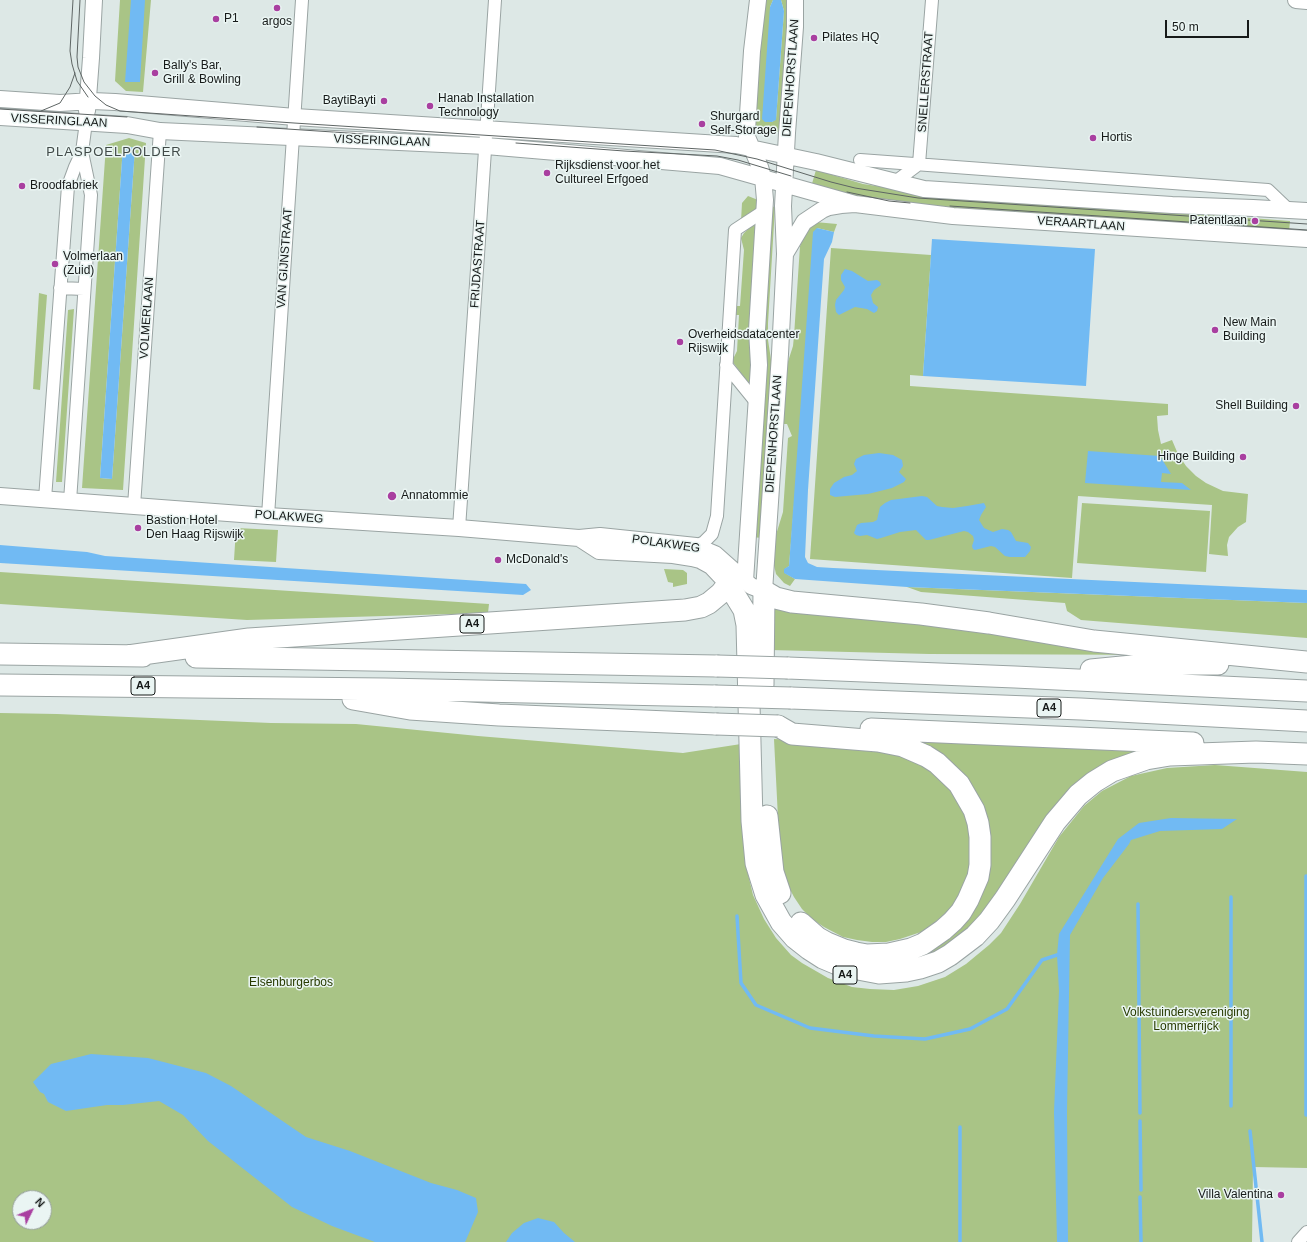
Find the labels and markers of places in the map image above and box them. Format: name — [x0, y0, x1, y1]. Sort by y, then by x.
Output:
marker: argos — [272, 3, 282, 13]
place label: P1 — [224, 12, 239, 26]
marker: P1 — [211, 14, 221, 24]
place label: argos — [262, 15, 292, 29]
place label: Pilates HQ — [822, 31, 879, 45]
marker: Pilates HQ — [809, 33, 819, 43]
place label: Bally's Bar, Grill & Bowling — [163, 59, 241, 87]
marker: Bally's Bar, Grill & Bowling — [150, 68, 160, 78]
place label: Hanab Installation Technology — [438, 92, 534, 120]
place label: BaytiBayti — [323, 94, 376, 108]
marker: BaytiBayti — [379, 96, 389, 106]
marker: Hanab Installation Technology — [425, 101, 435, 111]
place label: Shurgard Self-Storage — [710, 110, 777, 138]
marker: Shurgard Self-Storage — [697, 119, 707, 129]
place label: Hortis — [1101, 131, 1132, 145]
marker: Hortis — [1088, 133, 1098, 143]
place label: Rijksdienst voor het Cultureel Erfgoed — [555, 159, 660, 187]
marker: Rijksdienst voor het Cultureel Erfgoed — [542, 168, 552, 178]
place label: Broodfabriek — [30, 179, 98, 193]
marker: Broodfabriek — [17, 181, 27, 191]
place label: Patentlaan — [1190, 214, 1247, 228]
marker: Patentlaan — [1250, 216, 1260, 226]
place label: Volmerlaan (Zuid) — [63, 250, 123, 278]
marker: Volmerlaan (Zuid) — [50, 259, 60, 269]
place label: New Main Building — [1223, 316, 1276, 344]
marker: New Main Building — [1210, 325, 1220, 335]
place label: Overheidsdatacenter Rijswijk — [688, 328, 799, 356]
marker: Overheidsdatacenter Rijswijk — [675, 337, 685, 347]
place label: Shell Building — [1215, 399, 1288, 413]
marker: Shell Building — [1291, 401, 1301, 411]
place label: Hinge Building — [1158, 450, 1235, 464]
marker: Hinge Building — [1238, 452, 1248, 462]
place label: Annatommie — [401, 489, 468, 503]
marker: Annatommie — [386, 490, 398, 502]
place label: Bastion Hotel Den Haag Rijswijk — [146, 514, 243, 542]
marker: Bastion Hotel Den Haag Rijswijk — [133, 523, 143, 533]
place label: McDonald's — [506, 553, 568, 567]
marker: McDonald's — [493, 555, 503, 565]
place label: Villa Valentina — [1198, 1188, 1273, 1202]
marker: Villa Valentina — [1276, 1190, 1286, 1200]

